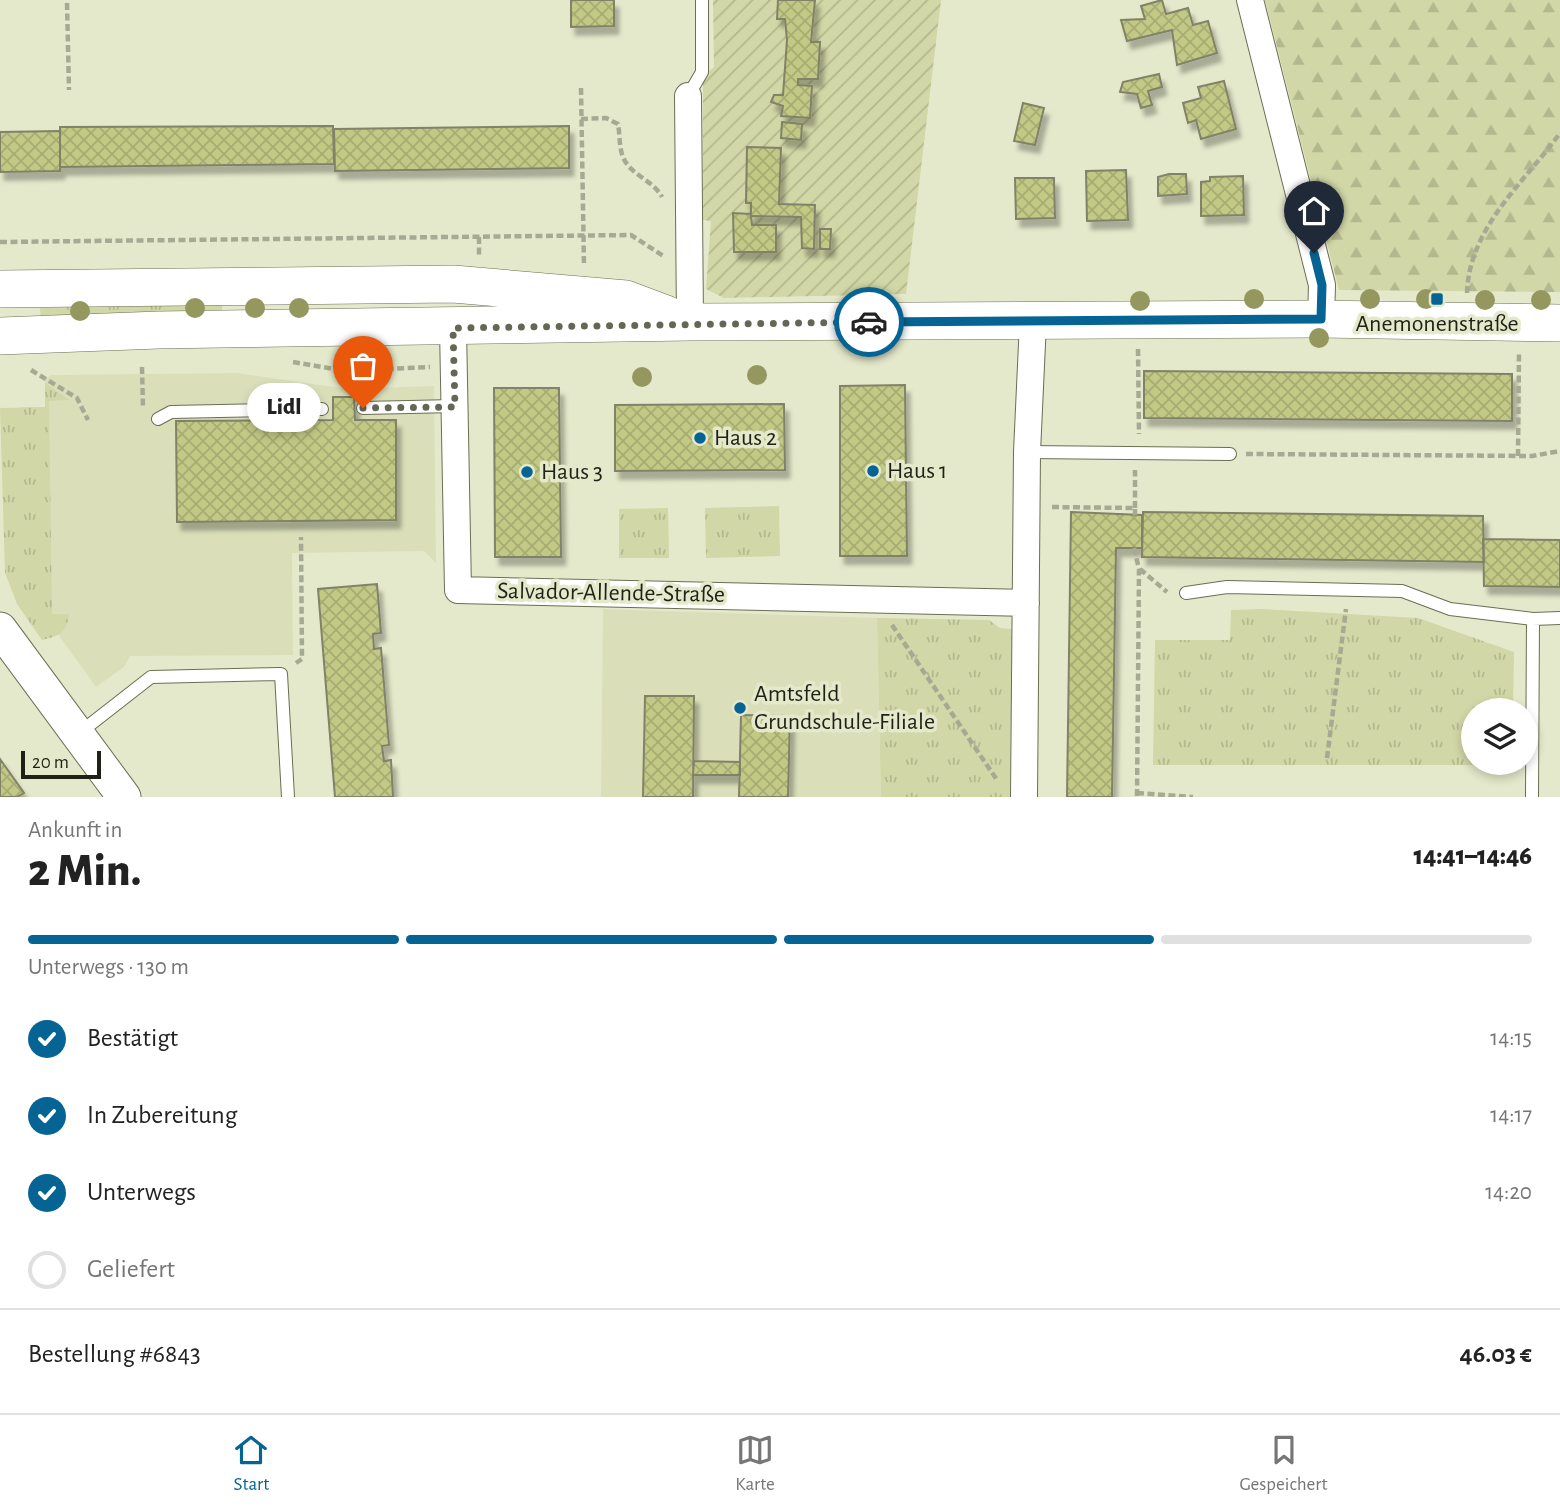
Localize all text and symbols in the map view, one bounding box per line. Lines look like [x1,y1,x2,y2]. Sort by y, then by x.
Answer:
pin [1284,181,1344,253]
icon: home [1295,192,1333,230]
courier [834,287,904,357]
marker: Anemonenstraße [1429,291,1445,307]
icon: car [850,303,888,341]
place label: Anemonenstraße [1355,312,1519,336]
pin [333,336,393,408]
icon: bag [344,347,382,385]
callout: Lidl [247,384,321,432]
text: Lidl [267,396,301,419]
place label: Haus 2 [714,426,777,450]
marker: Haus 2 [692,430,708,446]
place label: Haus 1 [887,459,947,483]
place label: Haus 3 [541,460,603,484]
marker: Haus 1 [865,463,881,479]
marker: Haus 3 [519,464,535,480]
street label: Salvador-Allende-Straße [497,579,725,607]
place label: Amtsfeld Grundschule-Filiale [754,682,935,734]
map controls [1461,698,1538,775]
button: layers [1461,698,1538,775]
marker: Amtsfeld Grundschule-Filiale [732,700,748,716]
scale bar [21,748,102,780]
text: 20 m [32,753,69,772]
text: Ankunft in [28,819,122,842]
text: 14:41–14:46 [1413,843,1532,869]
text: 2 Min. [28,848,141,894]
text: Unterwegs · 130 m [28,956,189,979]
icon: check [28,1020,66,1058]
text: Bestätigt [87,1025,178,1051]
text: 14:15 [1490,1027,1532,1050]
icon: check [28,1097,66,1135]
text: In Zubereitung [87,1102,237,1128]
text: 14:17 [1490,1104,1532,1127]
icon: check [28,1174,66,1212]
text: Unterwegs [87,1179,196,1205]
text: 14:20 [1485,1181,1532,1204]
text: Geliefert [87,1256,175,1282]
text: Bestellung #6843 [28,1341,201,1367]
text: 46.03 € [1460,1341,1532,1367]
tab: Start [232,1431,270,1496]
tab: Karte [735,1431,775,1496]
tab: Gespeichert [1240,1431,1328,1496]

